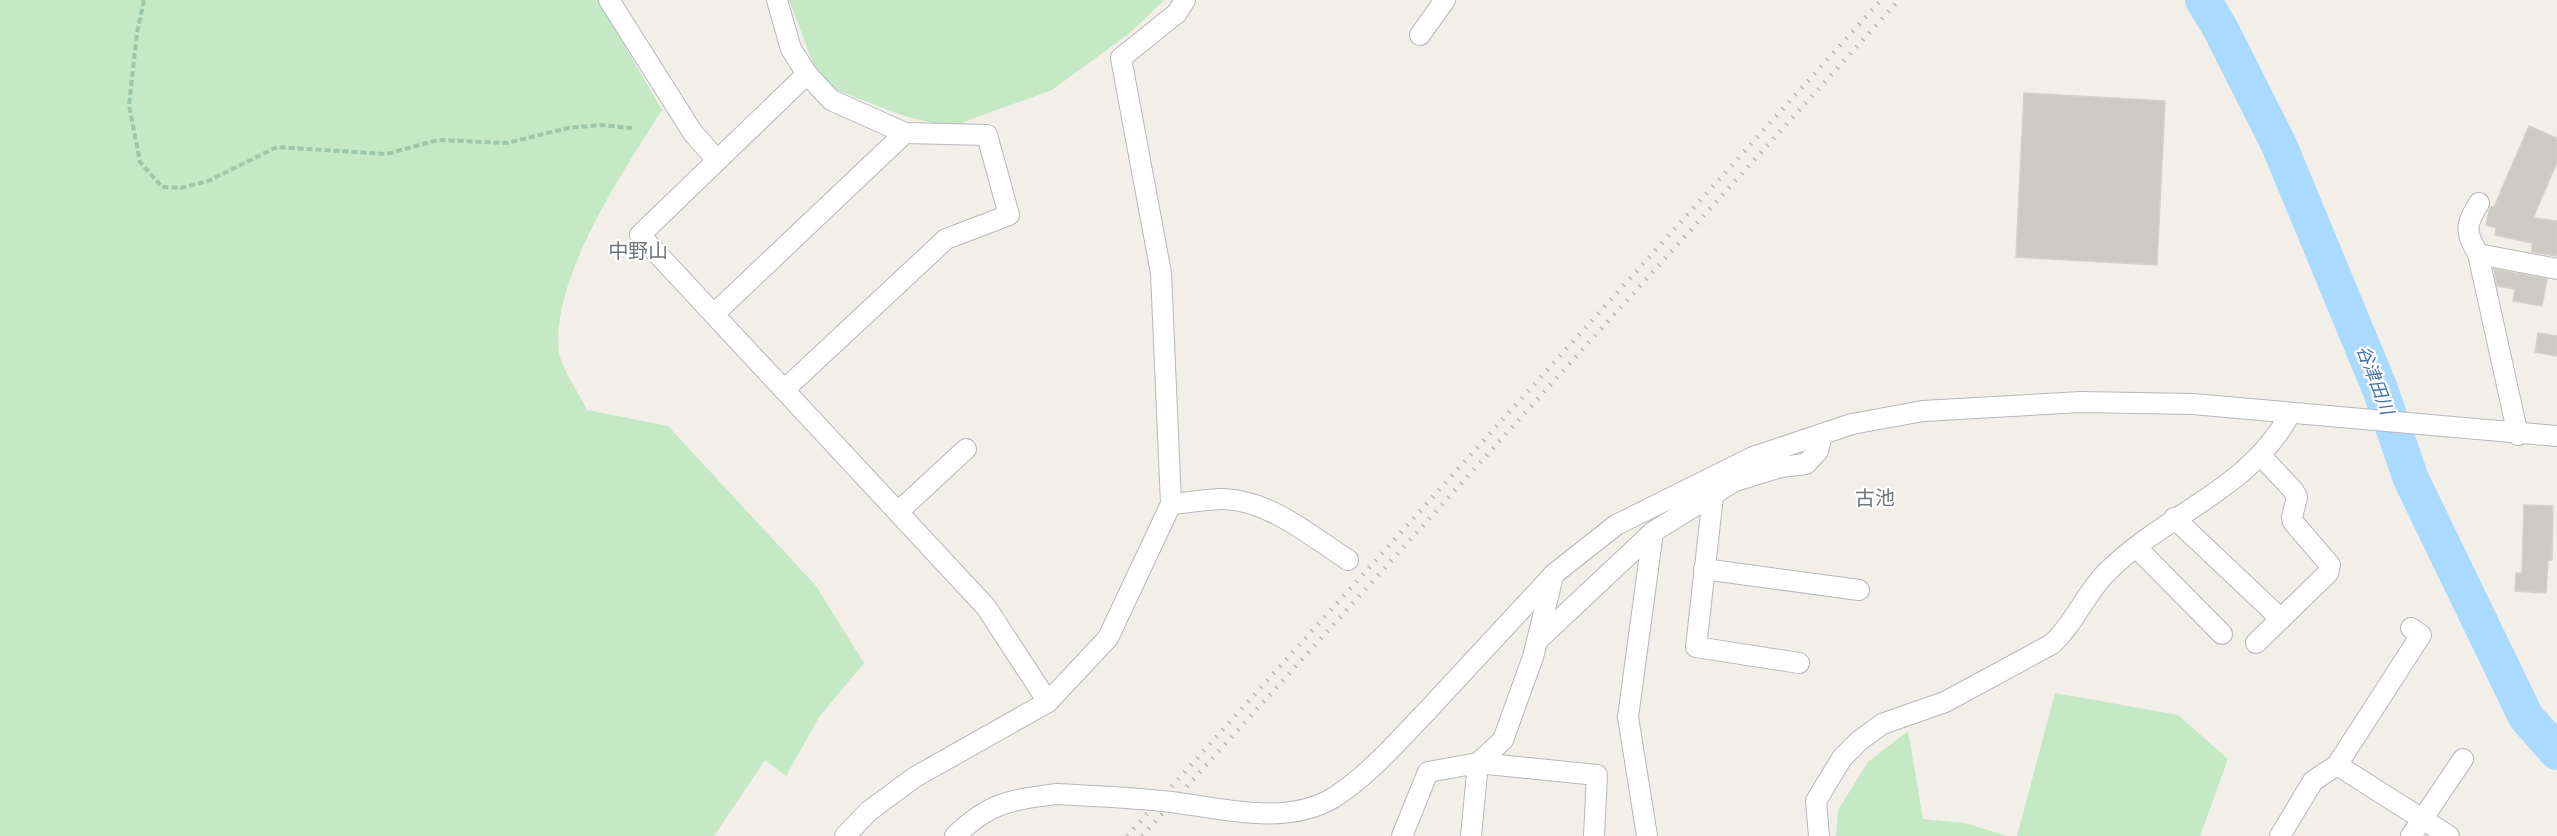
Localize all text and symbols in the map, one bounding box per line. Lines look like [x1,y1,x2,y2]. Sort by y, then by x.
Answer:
district label: 中野山 [608,237,668,264]
water label: 谷津田川 [2352,342,2401,419]
district label: 古池 [1855,484,1895,511]

